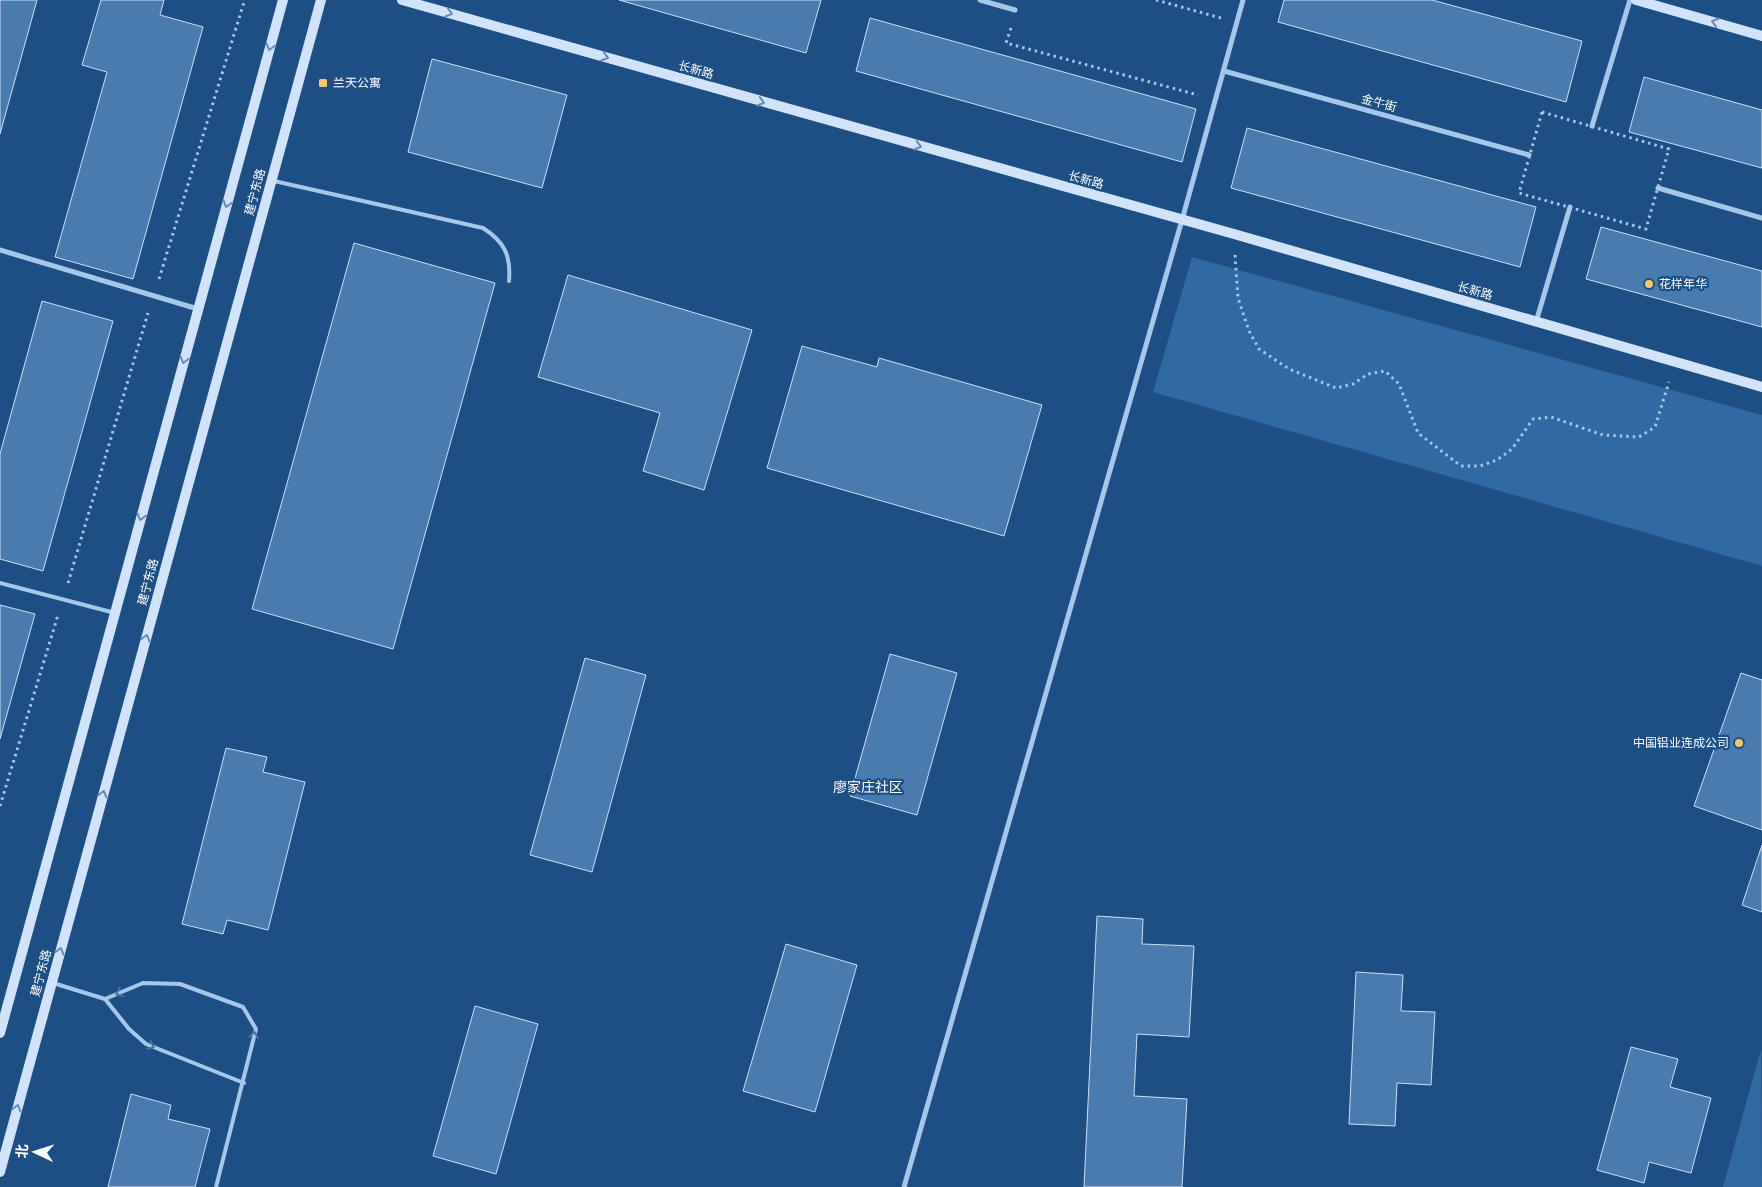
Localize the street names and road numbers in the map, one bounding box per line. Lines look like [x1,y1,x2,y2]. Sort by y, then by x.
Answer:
street label: 长新路 [677,58,715,82]
street label: 金牛街 [1360,92,1398,114]
street label: 建宁东路 [242,167,268,217]
street label: 长新路 [1067,168,1105,192]
street label: 长新路 [1456,279,1494,303]
street label: 建宁东路 [135,557,161,607]
street label: 建宁东路 [28,948,54,998]

